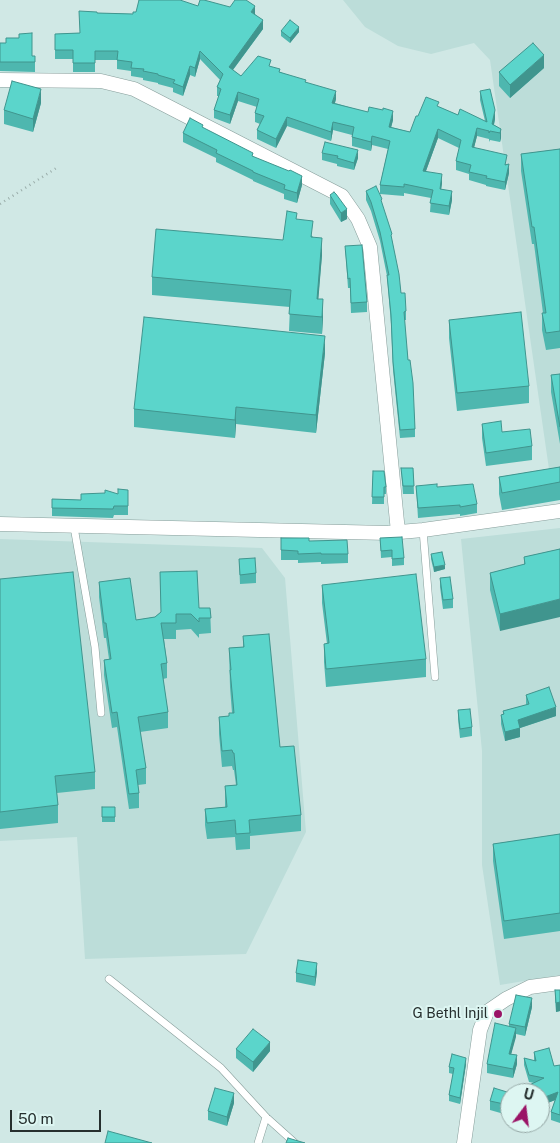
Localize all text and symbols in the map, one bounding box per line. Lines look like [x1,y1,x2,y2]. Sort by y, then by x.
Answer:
place label: G Bethl Injil [413,1006,488,1022]
marker: G Bethl Injil [492,1008,504,1020]
north arrow [500,1083,550,1133]
text: U [522,1085,536,1104]
scale bar [12,1100,104,1132]
text: 50 m [18,1110,53,1127]

